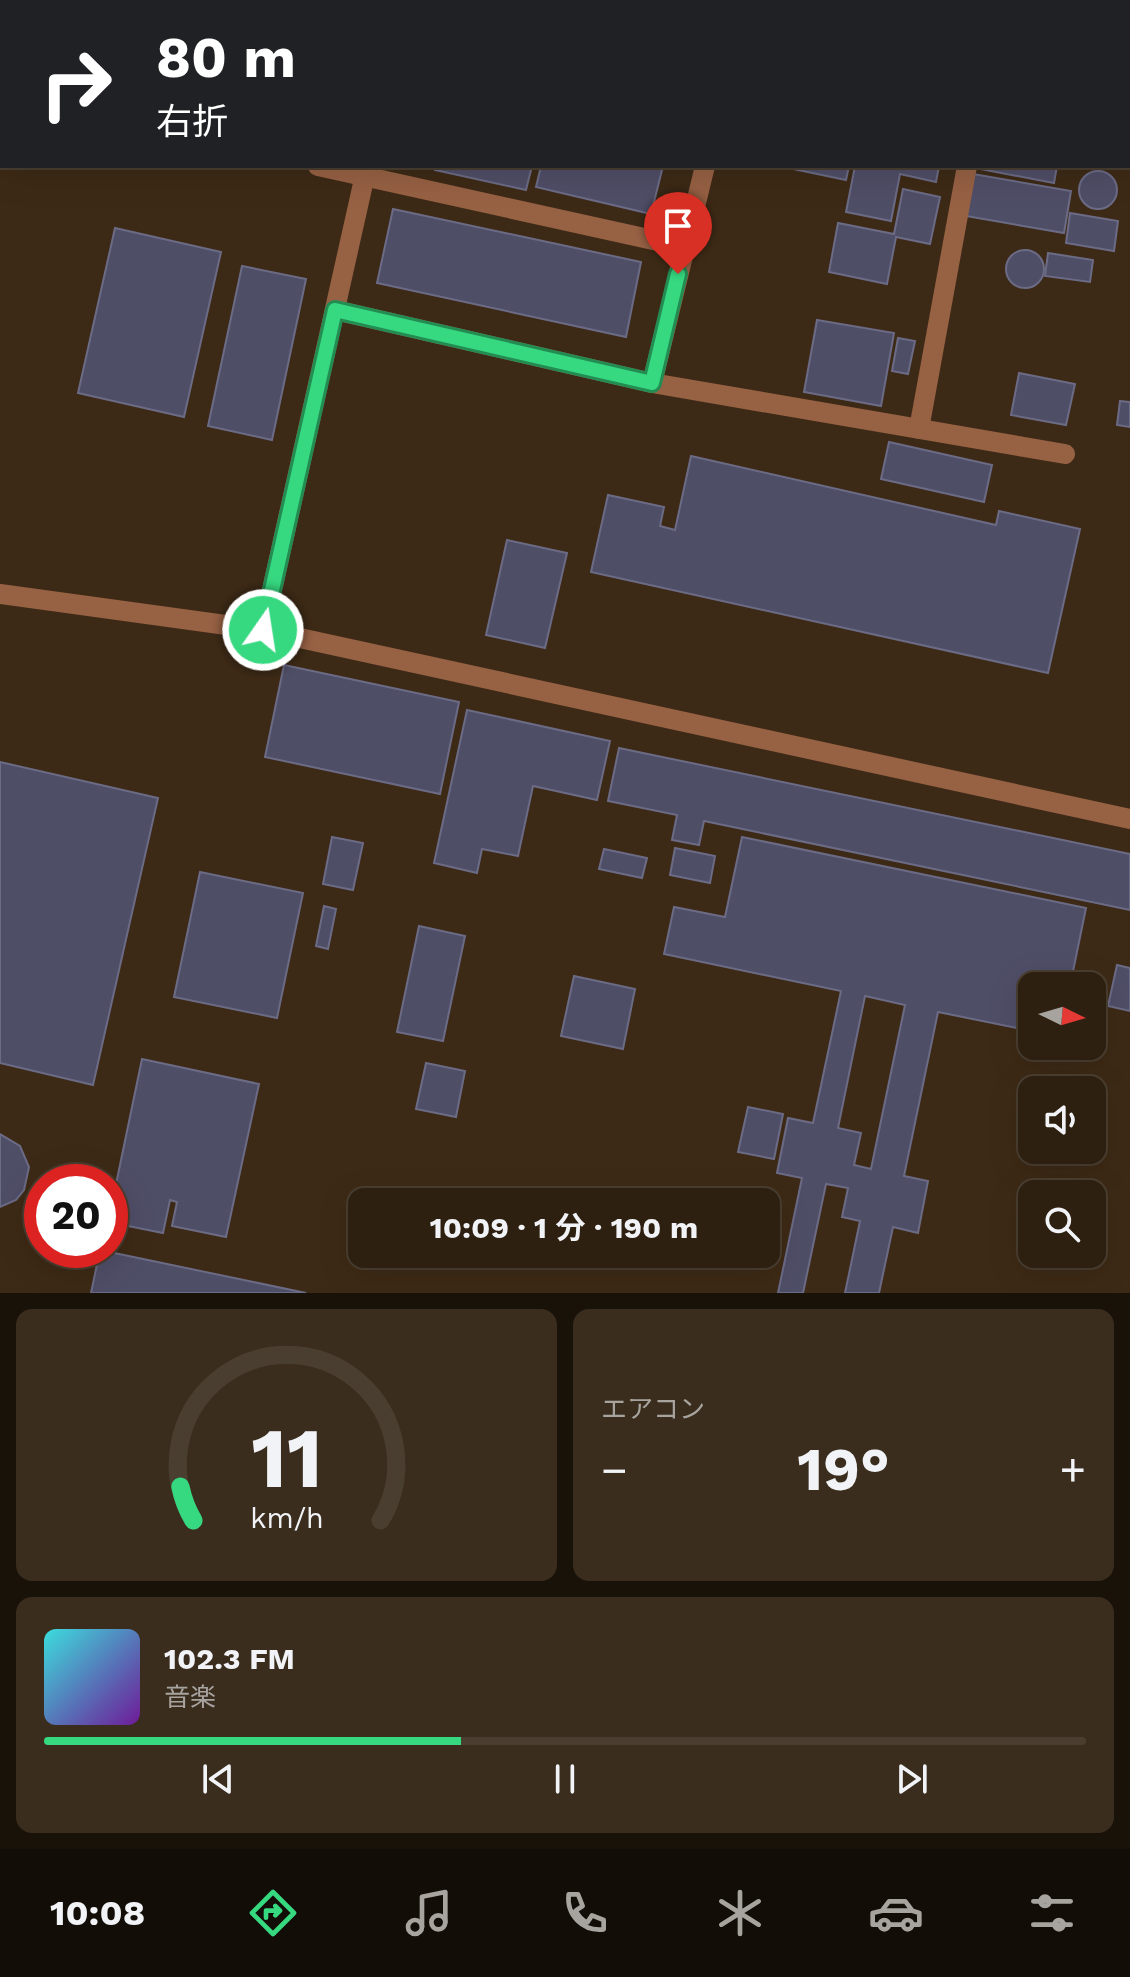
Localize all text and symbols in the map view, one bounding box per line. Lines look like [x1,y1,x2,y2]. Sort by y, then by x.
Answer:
text: 80 m [156,25,296,91]
icon: right [24,32,128,136]
text: 右折 [156,101,228,143]
pin [644,192,712,274]
icon: arrive [656,204,700,248]
position arrow [221,588,305,672]
north arrow [1018,972,1106,1060]
map controls [1018,972,1106,1268]
button: sound [1018,1076,1106,1164]
speed limit sign: 20 [24,1164,128,1268]
button: search [1018,1180,1106,1268]
text: 10:09 · 1 分 · 190 m [430,1210,698,1245]
text: エアコン [601,1394,705,1424]
text: 11 [251,1410,322,1507]
text: 19° [797,1434,890,1505]
text: − [601,1444,628,1496]
text: + [1059,1444,1086,1496]
text: km/h [250,1501,323,1535]
text: 102.3 FM [164,1641,295,1676]
text: 音楽 [164,1682,216,1712]
icon: previous [196,1757,240,1801]
icon: pause [543,1757,587,1801]
icon: next [890,1757,934,1801]
icon: directions [245,1885,301,1941]
icon: music [401,1885,457,1941]
icon: phone [557,1885,613,1941]
icon: climate [712,1885,768,1941]
icon: car [868,1885,924,1941]
icon: filters [1024,1885,1080,1941]
text: 10:08 [50,1892,145,1934]

